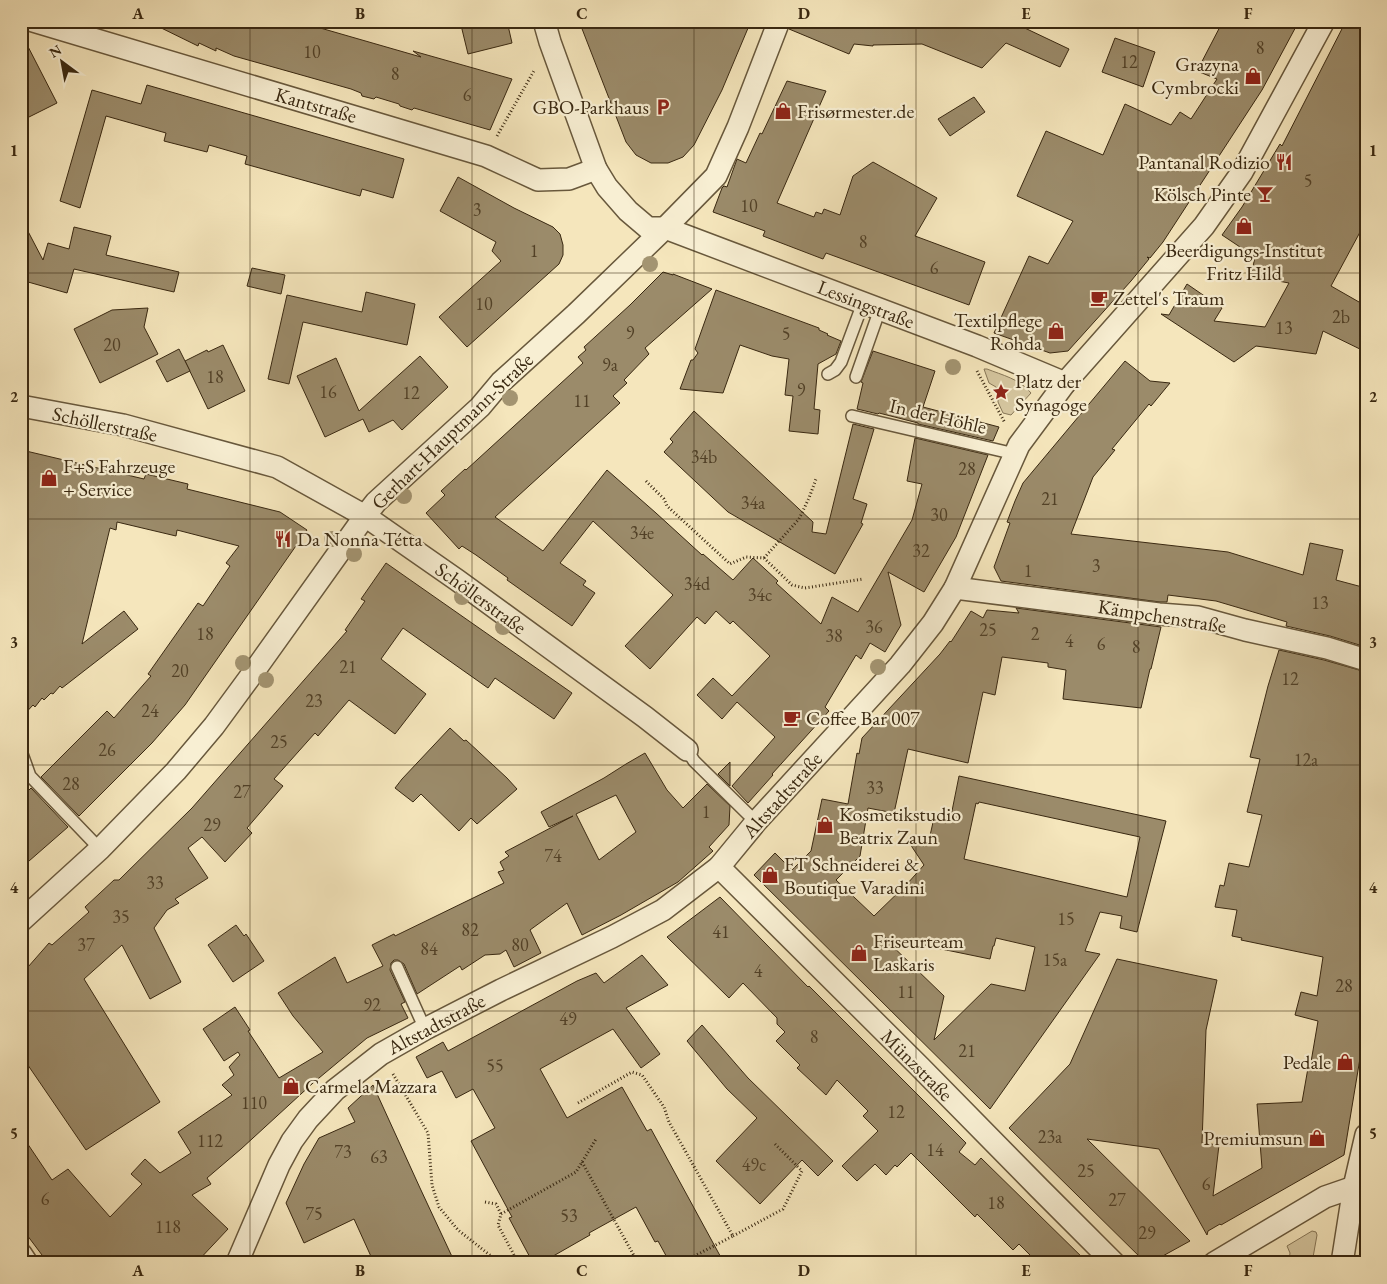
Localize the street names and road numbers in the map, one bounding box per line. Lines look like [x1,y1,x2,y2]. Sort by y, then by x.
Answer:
street label: Kantstraße [272,81,360,129]
street label: Lessingstraße [814,274,918,334]
street label: Gerhart-Hauptmann-Straße [365,347,539,515]
street label: In der Höhle [887,392,989,440]
street label: Schöllerstraße [50,400,160,448]
street label: Schöllerstraße [430,556,532,640]
street label: Kämpchenstraße [1096,593,1228,639]
street label: Altstadtstraße [736,746,828,844]
street label: Altstadtstraße [382,987,490,1061]
street label: Münzstraße [875,1023,959,1107]

